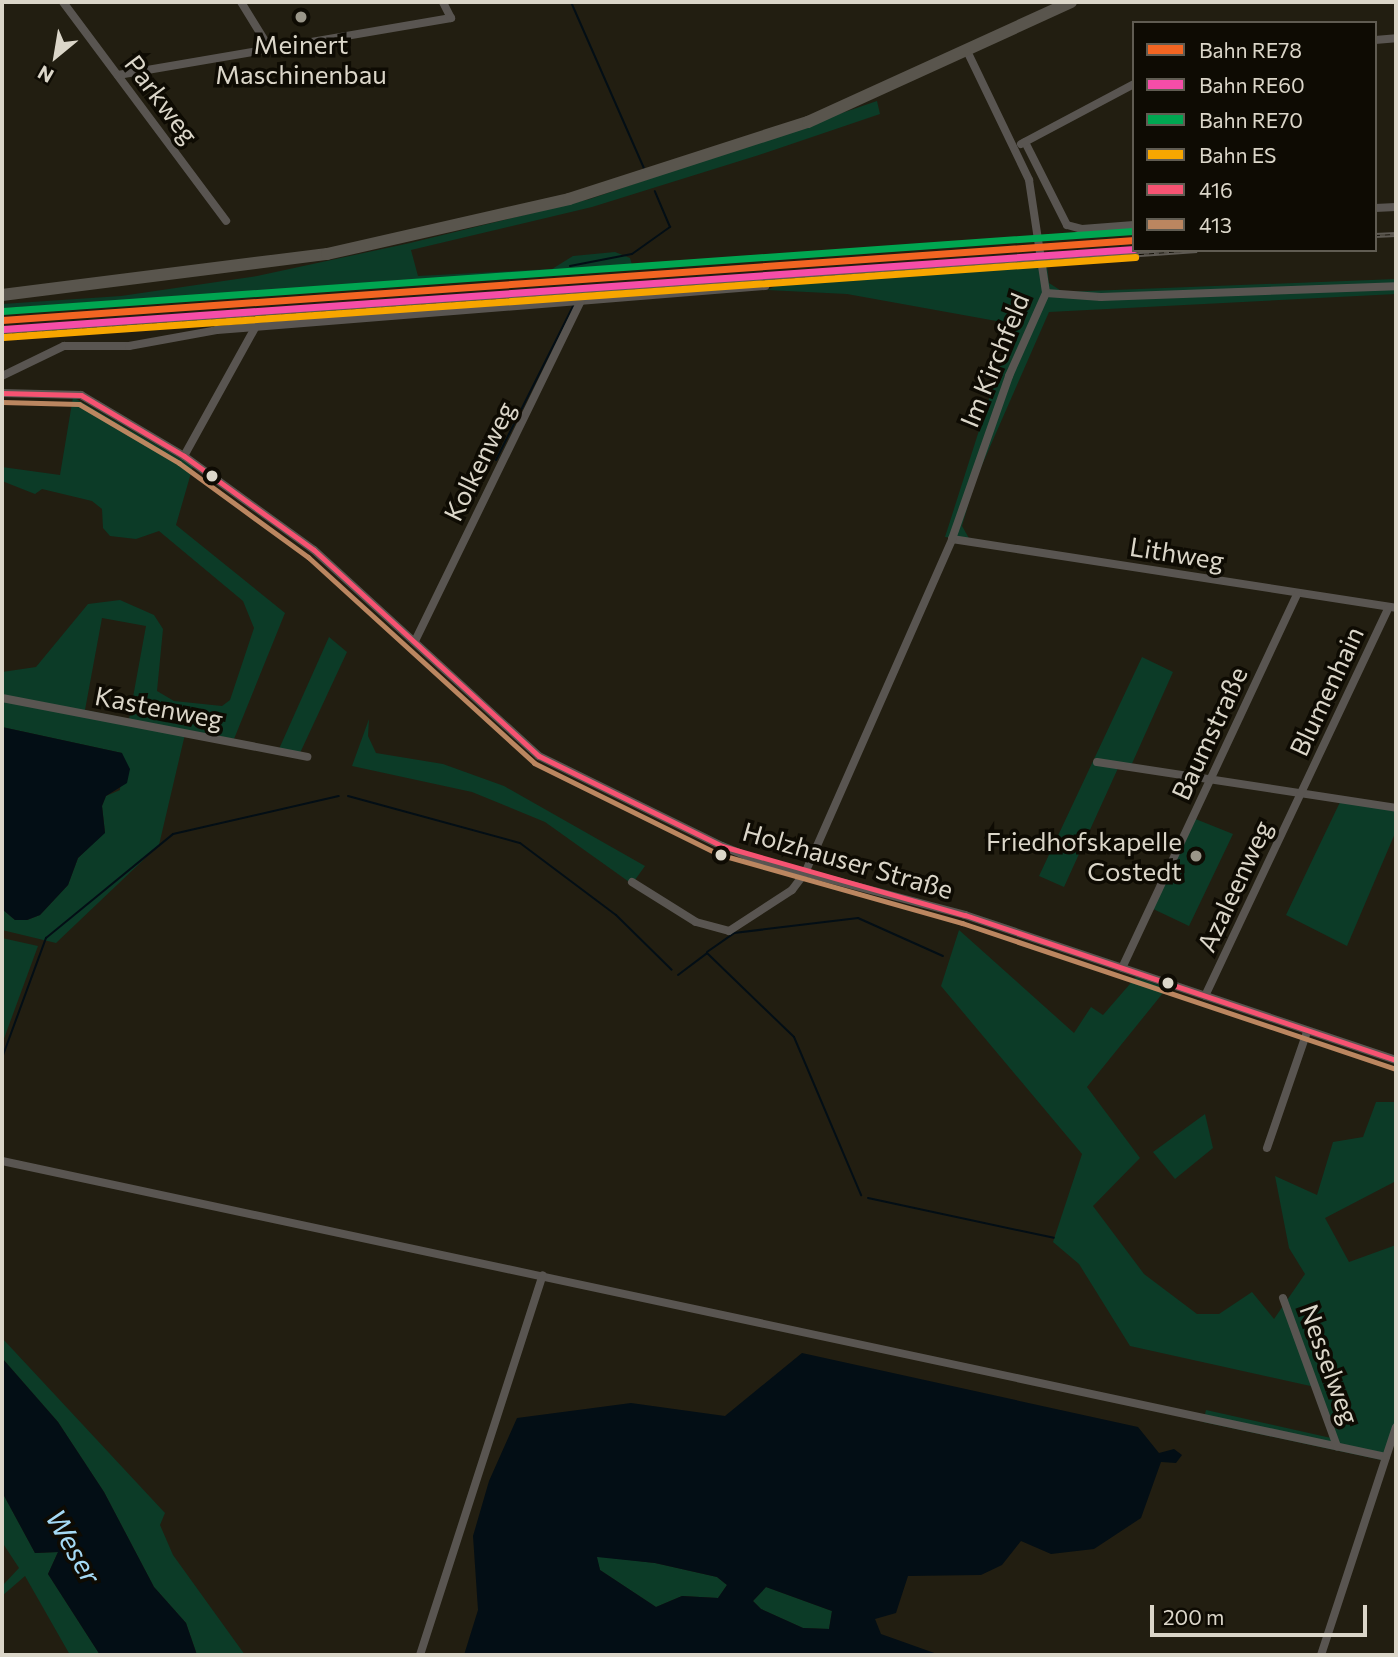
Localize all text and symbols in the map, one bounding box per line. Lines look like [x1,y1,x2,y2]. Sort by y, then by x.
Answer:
marker: Meinert Maschinenbau [293,9,309,25]
north arrow [21,21,91,91]
legend [1132,21,1377,252]
place label: Meinert Maschinenbau [215,28,387,90]
text: Bahn RE78 [1199,37,1302,62]
street label: Parkweg [119,49,205,149]
text: N [33,61,57,88]
text: Bahn RE60 [1199,72,1305,97]
text: Bahn RE70 [1199,107,1303,132]
text: Bahn ES [1199,142,1276,167]
text: 416 [1199,177,1233,202]
text: 413 [1199,212,1232,237]
street label: Im Kirchfeld [953,288,1035,432]
street label: Kolkenweg [437,396,521,526]
unlabelled marker [205,469,219,483]
street label: Lithweg [1128,530,1226,576]
street label: Blumenhain [1282,621,1370,761]
street label: Baumstraße [1165,662,1253,804]
street label: Kastenweg [92,679,226,735]
street label: Holzhauser Straße [739,815,957,905]
street label: Azaleenweg [1190,815,1278,957]
place label: Friedhofskapelle Costedt [986,825,1182,886]
unlabelled marker [714,848,728,862]
marker: Friedhofskapelle Costedt [1188,848,1204,864]
unlabelled marker [1161,976,1175,990]
street label: Nesselweg [1294,1300,1366,1428]
water label: Weser [39,1503,109,1589]
scale bar [1153,1590,1370,1634]
text: 200 m [1163,1604,1224,1629]

